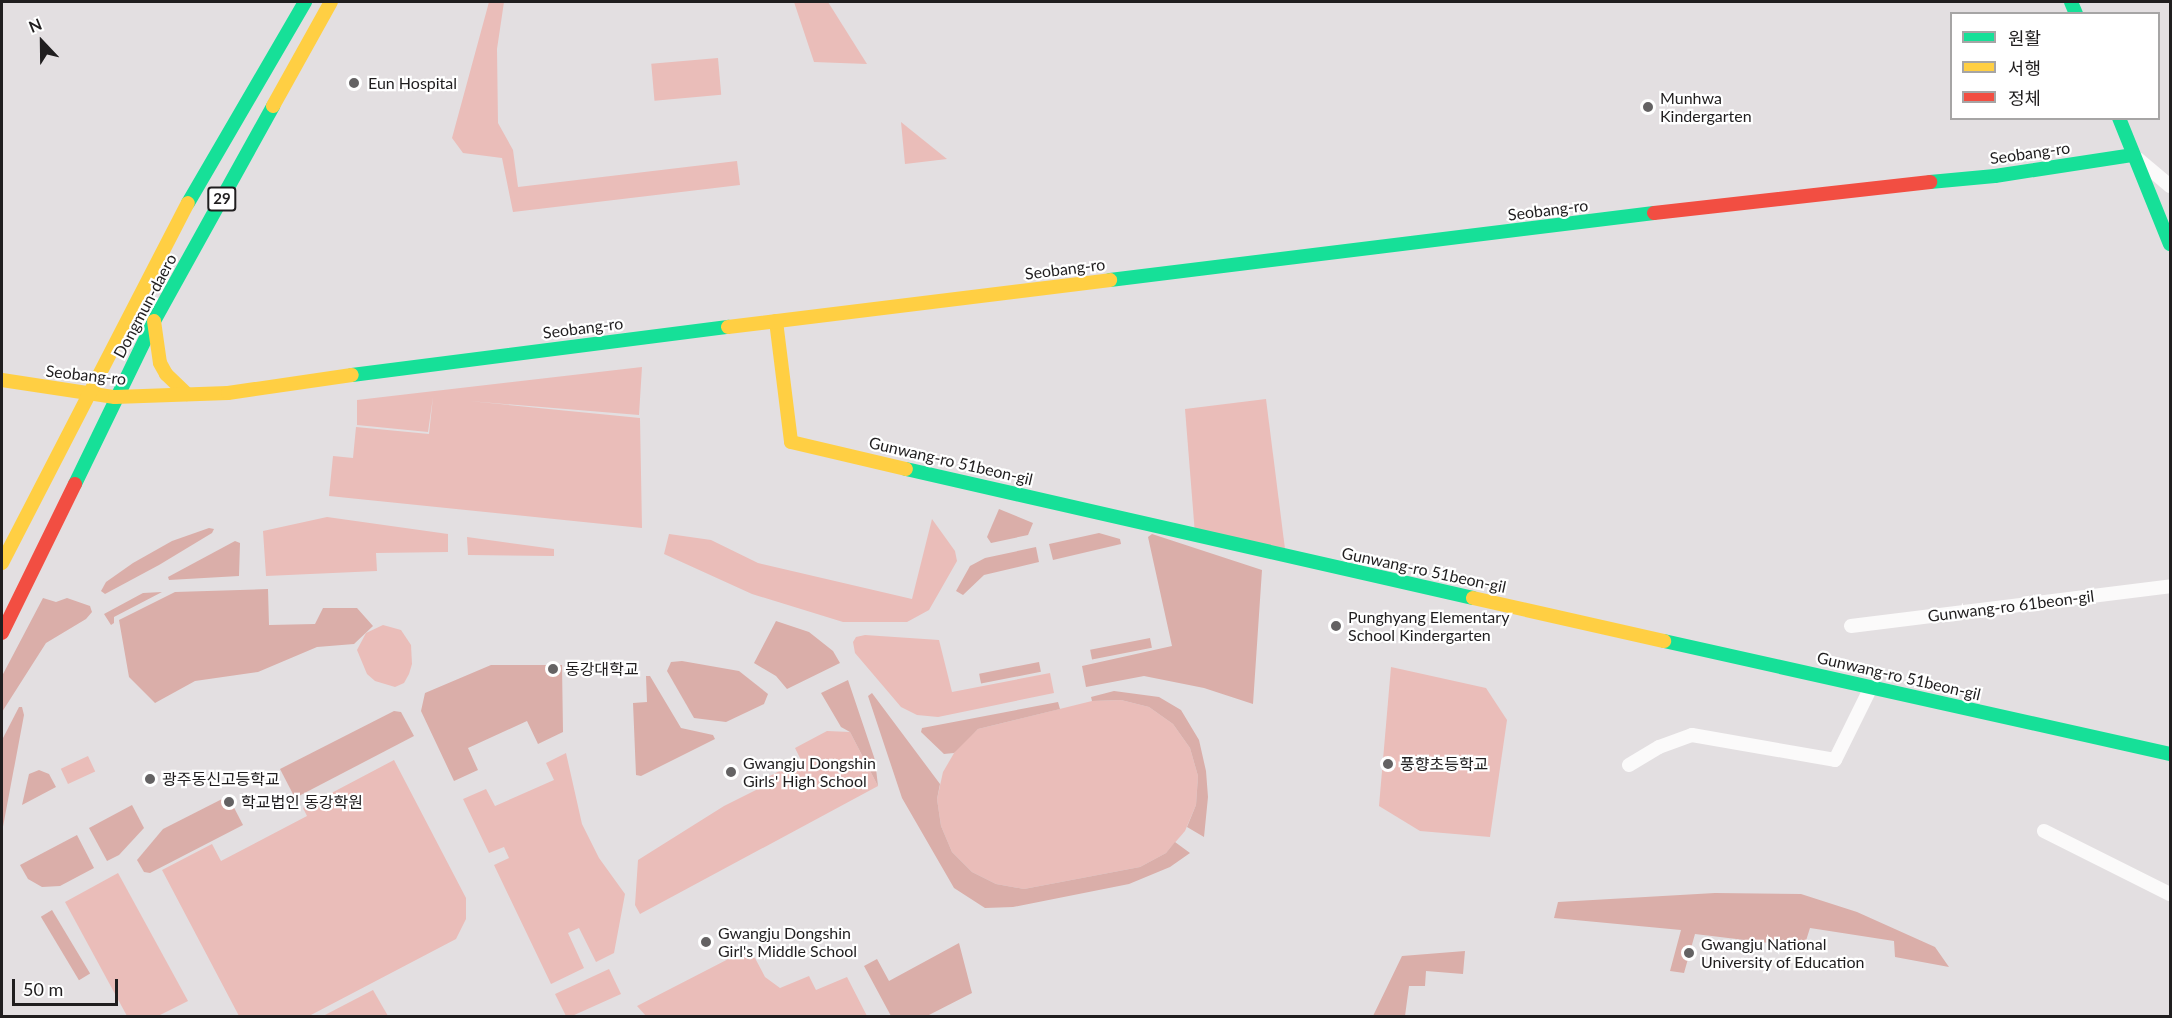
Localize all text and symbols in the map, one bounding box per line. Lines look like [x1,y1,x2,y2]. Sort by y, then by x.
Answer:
north arrow [12,12,72,72]
legend [1950,12,2160,120]
text: N [26,14,44,36]
text: 원활 [2008,27,2041,49]
text: 서행 [2008,57,2041,79]
place label: Eun Hospital [368,73,457,93]
marker: Eun Hospital [345,74,363,92]
text: 정체 [2008,87,2041,109]
place label: Munhwa Kindergarten [1660,88,1752,126]
marker: Munhwa Kindergarten [1641,100,1655,114]
street label: Seobang-ro [1989,138,2071,168]
road number: 29 [207,187,237,211]
street label: Seobang-ro [1507,196,1589,224]
street label: Dongmun-daero [109,251,181,361]
street label: Seobang-ro [1024,255,1106,283]
street label: Seobang-ro [542,314,624,342]
street label: Seobang-ro [45,361,127,389]
street label: Gunwang-ro 51beon-gil [867,433,1035,489]
street label: Gunwang-ro 51beon-gil [1340,543,1508,597]
street label: Gunwang-ro 61beon-gil [1927,586,2095,626]
place label: Punghyang Elementary School Kindergarten [1348,607,1509,645]
marker: Punghyang Elementary School Kindergarten [1329,619,1343,633]
street label: Gunwang-ro 51beon-gil [1815,648,1983,704]
place label: 동강대학교 [565,659,639,679]
marker: 동강대학교 [546,662,560,676]
place label: Gwangju Dongshin Girls' High School [743,753,876,791]
place label: 풍향초등학교 [1400,754,1488,774]
marker: 풍향초등학교 [1381,757,1395,771]
marker: Gwangju Dongshin Girls' High School [724,765,738,779]
place label: 광주동신고등학교 [162,769,280,789]
marker: 광주동신고등학교 [143,772,157,786]
place label: 학교법인 동강학원 [241,792,363,812]
marker: 학교법인 동강학원 [222,795,236,809]
place label: Gwangju Dongshin Girl's Middle School [718,923,857,961]
place label: Gwangju National University of Education [1701,934,1865,972]
marker: Gwangju Dongshin Girl's Middle School [699,935,713,949]
marker: Gwangju National University of Education [1682,946,1696,960]
scale bar [15,967,122,1005]
text: 50 m [23,978,63,1000]

